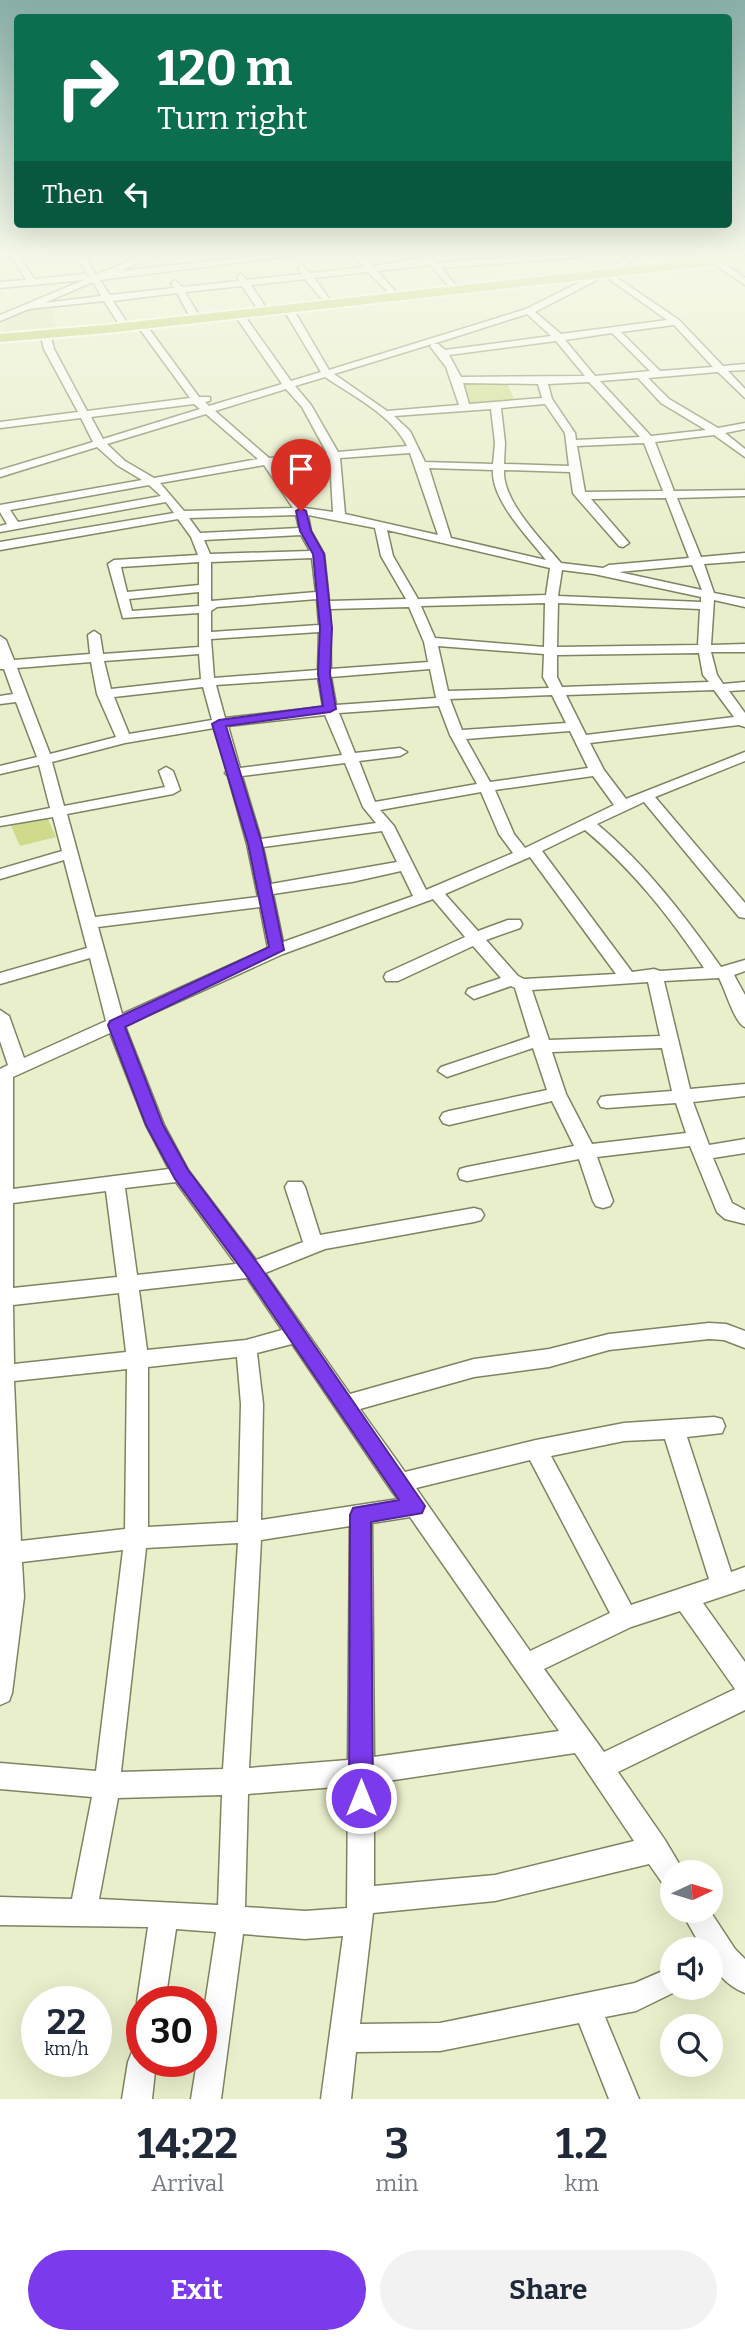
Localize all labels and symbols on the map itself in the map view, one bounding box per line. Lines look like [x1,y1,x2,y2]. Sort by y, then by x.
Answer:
pin [271,439,331,511]
position arrow [324,1761,398,1835]
north arrow [660,1860,723,1923]
speed limit sign: 30 [126,1986,217,2077]

